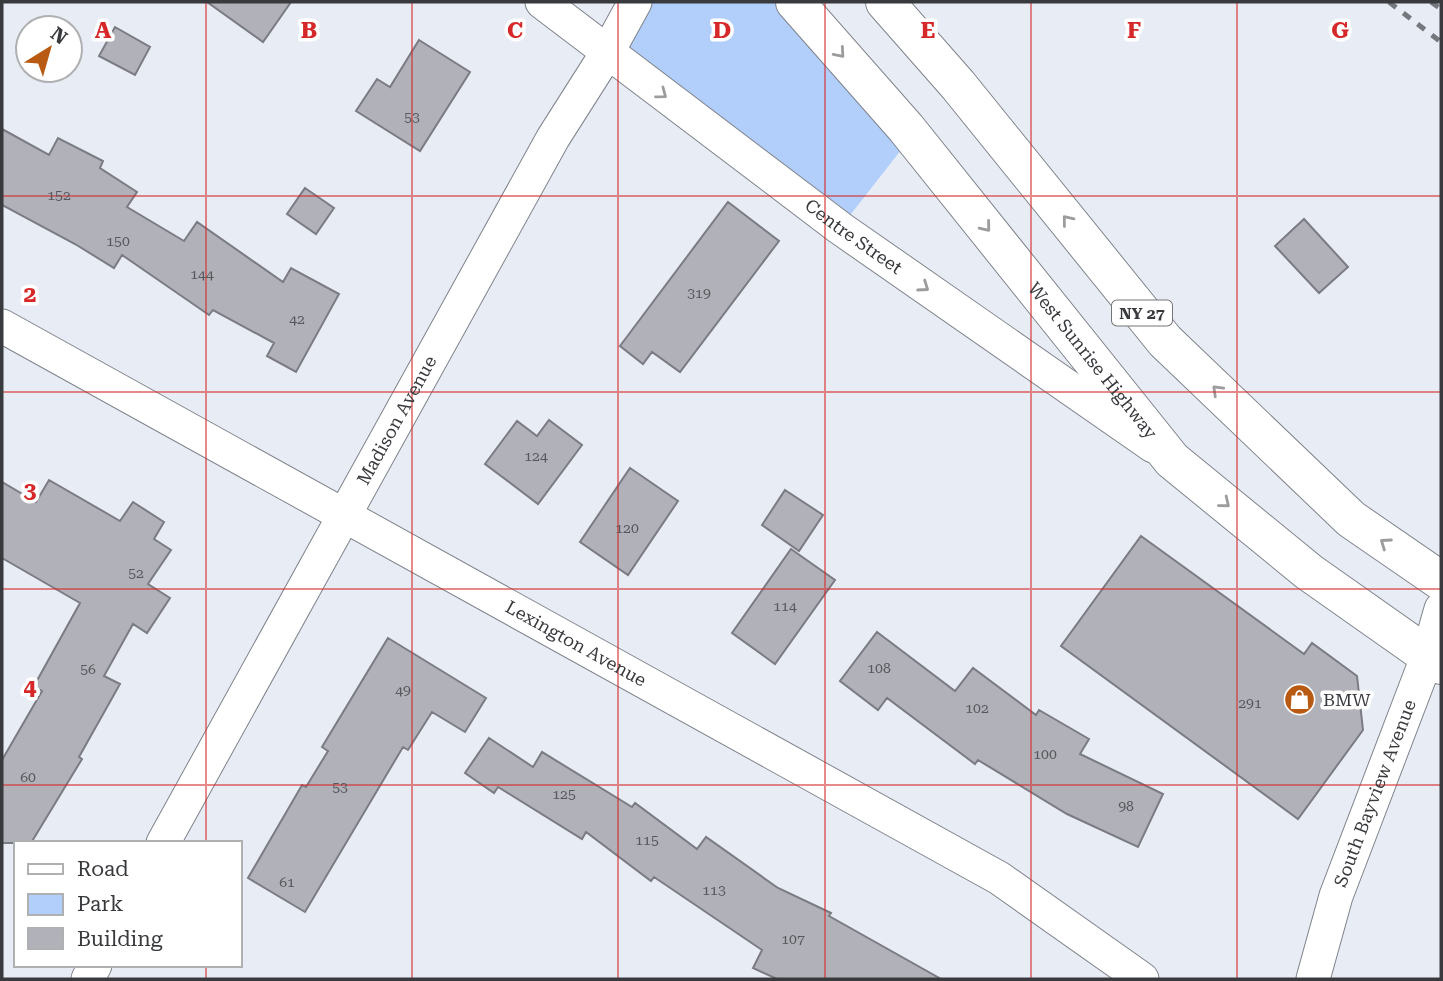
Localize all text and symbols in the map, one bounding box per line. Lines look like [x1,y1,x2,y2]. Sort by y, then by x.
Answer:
north arrow [14,14,84,84]
text: A [95,17,112,44]
text: B [301,17,317,44]
text: C [507,17,523,44]
text: D [713,17,731,44]
text: E [921,17,935,44]
text: F [1127,17,1141,44]
text: G [1331,17,1349,44]
text: N [46,22,72,50]
one-way arrow [832,45,844,58]
one-way arrow [654,86,667,98]
house number: 53 [404,109,420,125]
house number: 152 [47,187,71,203]
street label: Centre Street [801,194,907,278]
one-way arrow [1063,215,1075,228]
one-way arrow [978,219,990,232]
house number: 150 [106,233,130,249]
house number: 144 [190,266,214,282]
street label: West Sunrise Highway [1024,278,1162,443]
one-way arrow [916,279,929,291]
text: 2 [24,281,36,308]
house number: 319 [687,285,711,301]
road number: NY 27 [1112,300,1172,326]
house number: 42 [289,311,305,327]
street label: Madison Avenue [352,352,441,488]
one-way arrow [1212,386,1225,399]
house number: 124 [524,448,548,464]
text: 3 [24,477,37,504]
one-way arrow [1218,495,1230,508]
house number: 120 [615,520,639,536]
one-way arrow [1380,539,1393,551]
house number: 52 [128,565,144,581]
street label: Lexington Avenue [502,596,650,691]
house number: 114 [773,598,797,614]
house number: 108 [867,660,891,676]
house number: 56 [80,661,96,677]
text: 4 [24,674,37,701]
house number: 49 [395,682,411,698]
shop icon: BMW [1283,683,1317,717]
place label: BMW [1323,689,1371,710]
house number: 291 [1238,695,1262,711]
street label: South Bayview Avenue [1329,696,1420,890]
house number: 102 [965,700,989,716]
house number: 100 [1033,746,1057,762]
house number: 60 [20,769,36,785]
house number: 53 [332,779,348,795]
house number: 125 [552,786,576,802]
house number: 98 [1118,798,1134,814]
house number: 115 [635,832,659,848]
legend [14,841,242,967]
text: Road [77,857,129,881]
house number: 61 [279,874,295,890]
house number: 113 [702,882,726,898]
text: Park [77,892,123,916]
text: Building [77,927,163,951]
house number: 107 [781,931,805,947]

